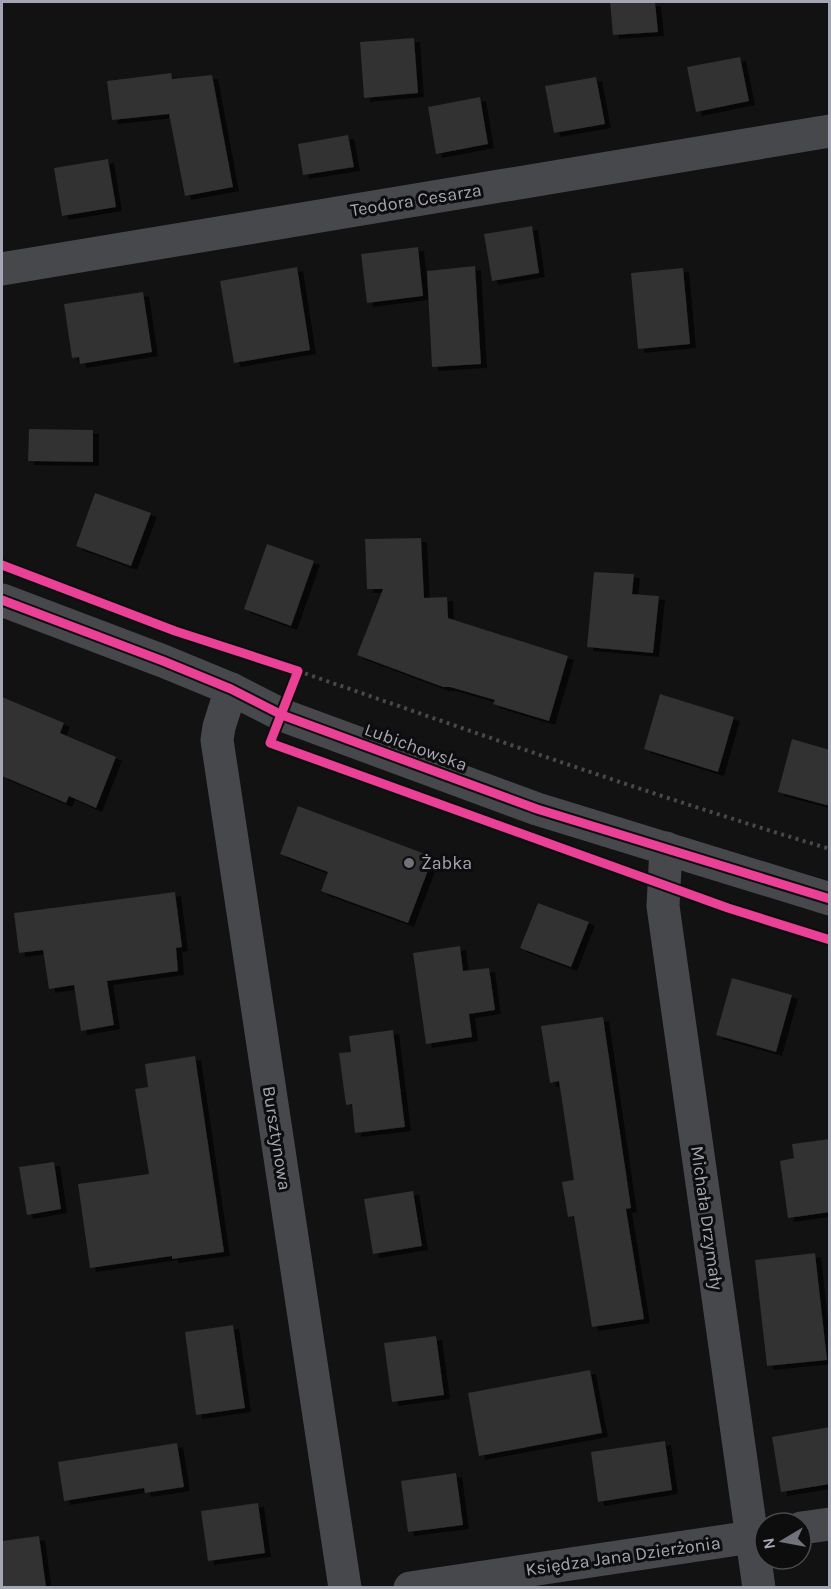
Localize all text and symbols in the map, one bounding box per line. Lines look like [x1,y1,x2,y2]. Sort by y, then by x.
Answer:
street label: Teodora Cesarza [349,179,483,221]
street label: Lubichowska [362,718,470,776]
place label: Żabka [421,852,472,874]
marker: Żabka [402,856,416,870]
street label: Bursztynowa [258,1084,296,1192]
street label: Michała Drzymały [686,1144,728,1292]
north arrow [753,1511,813,1571]
street label: Księdza Jana Dzierżonia [524,1531,722,1581]
text: N [758,1536,779,1551]

